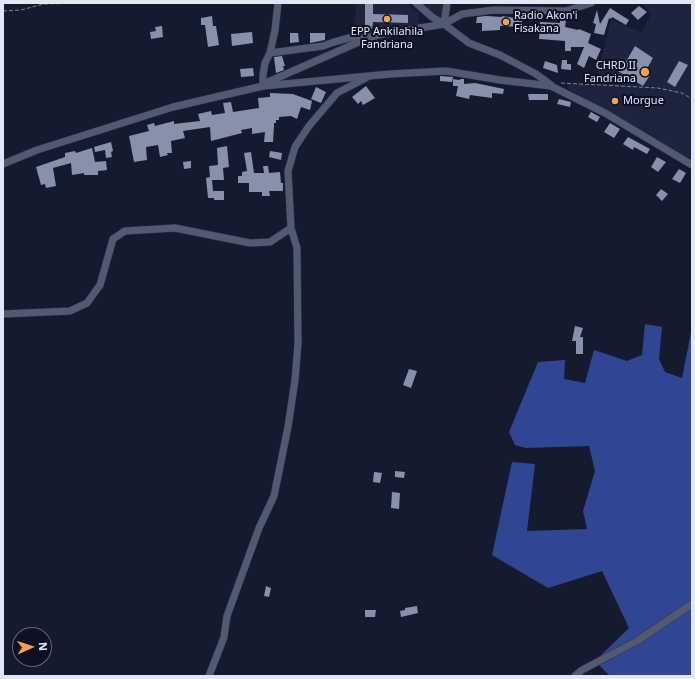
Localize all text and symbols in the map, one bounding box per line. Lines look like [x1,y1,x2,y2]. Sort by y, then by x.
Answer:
place label: Radio Akon'i Fisakana [514,9,578,35]
marker: EPP Ankilahila Fandriana [382,14,392,24]
marker: Radio Akon'i Fisakana [501,17,511,27]
place label: EPP Ankilahila Fandriana [351,25,423,51]
place label: CHRD II Fandriana [584,59,636,85]
marker: CHRD II Fandriana [639,66,651,78]
place label: Morgue [623,94,664,108]
marker: Morgue [610,96,620,106]
north arrow [12,627,52,667]
text: N [36,642,51,651]

